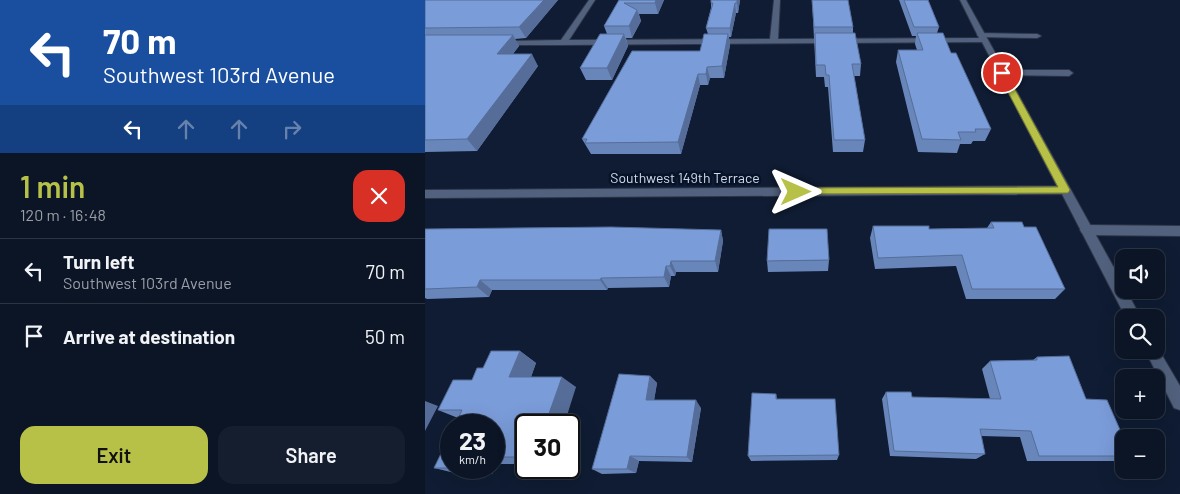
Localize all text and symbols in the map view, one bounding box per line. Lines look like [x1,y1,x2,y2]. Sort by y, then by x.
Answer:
text: 70 m [103,19,177,61]
icon: left [20,20,85,85]
pin [981,52,1023,94]
icon: arrive [988,59,1016,87]
text: Southwest 103rd Avenue [103,61,335,87]
icon: left [119,115,147,143]
icon: ahead [172,115,200,143]
icon: ahead [225,115,253,143]
icon: right [278,115,306,143]
position arrow [769,165,821,217]
text: 1 min [20,168,85,204]
street label: Southwest 149th Terrace [610,169,760,186]
button: close [353,170,405,222]
text: 120 m · 16:48 [20,205,106,224]
map controls [1115,249,1165,479]
button: sound [1115,249,1165,299]
text: Turn left [63,250,134,273]
icon: left [20,257,48,285]
text: 70 m [366,260,405,283]
text: Southwest 103rd Avenue [63,273,232,292]
button: search [1115,309,1165,359]
icon: arrive [20,322,48,350]
text: Arrive at destination [63,325,235,348]
text: 50 m [365,325,405,348]
button: + [1115,369,1165,419]
speed limit sign: 30 [515,414,580,479]
text: 23 [459,425,486,455]
button: Exit [20,426,208,484]
button: Share [218,426,405,484]
button: − [1115,429,1165,479]
text: km/h [459,452,486,466]

